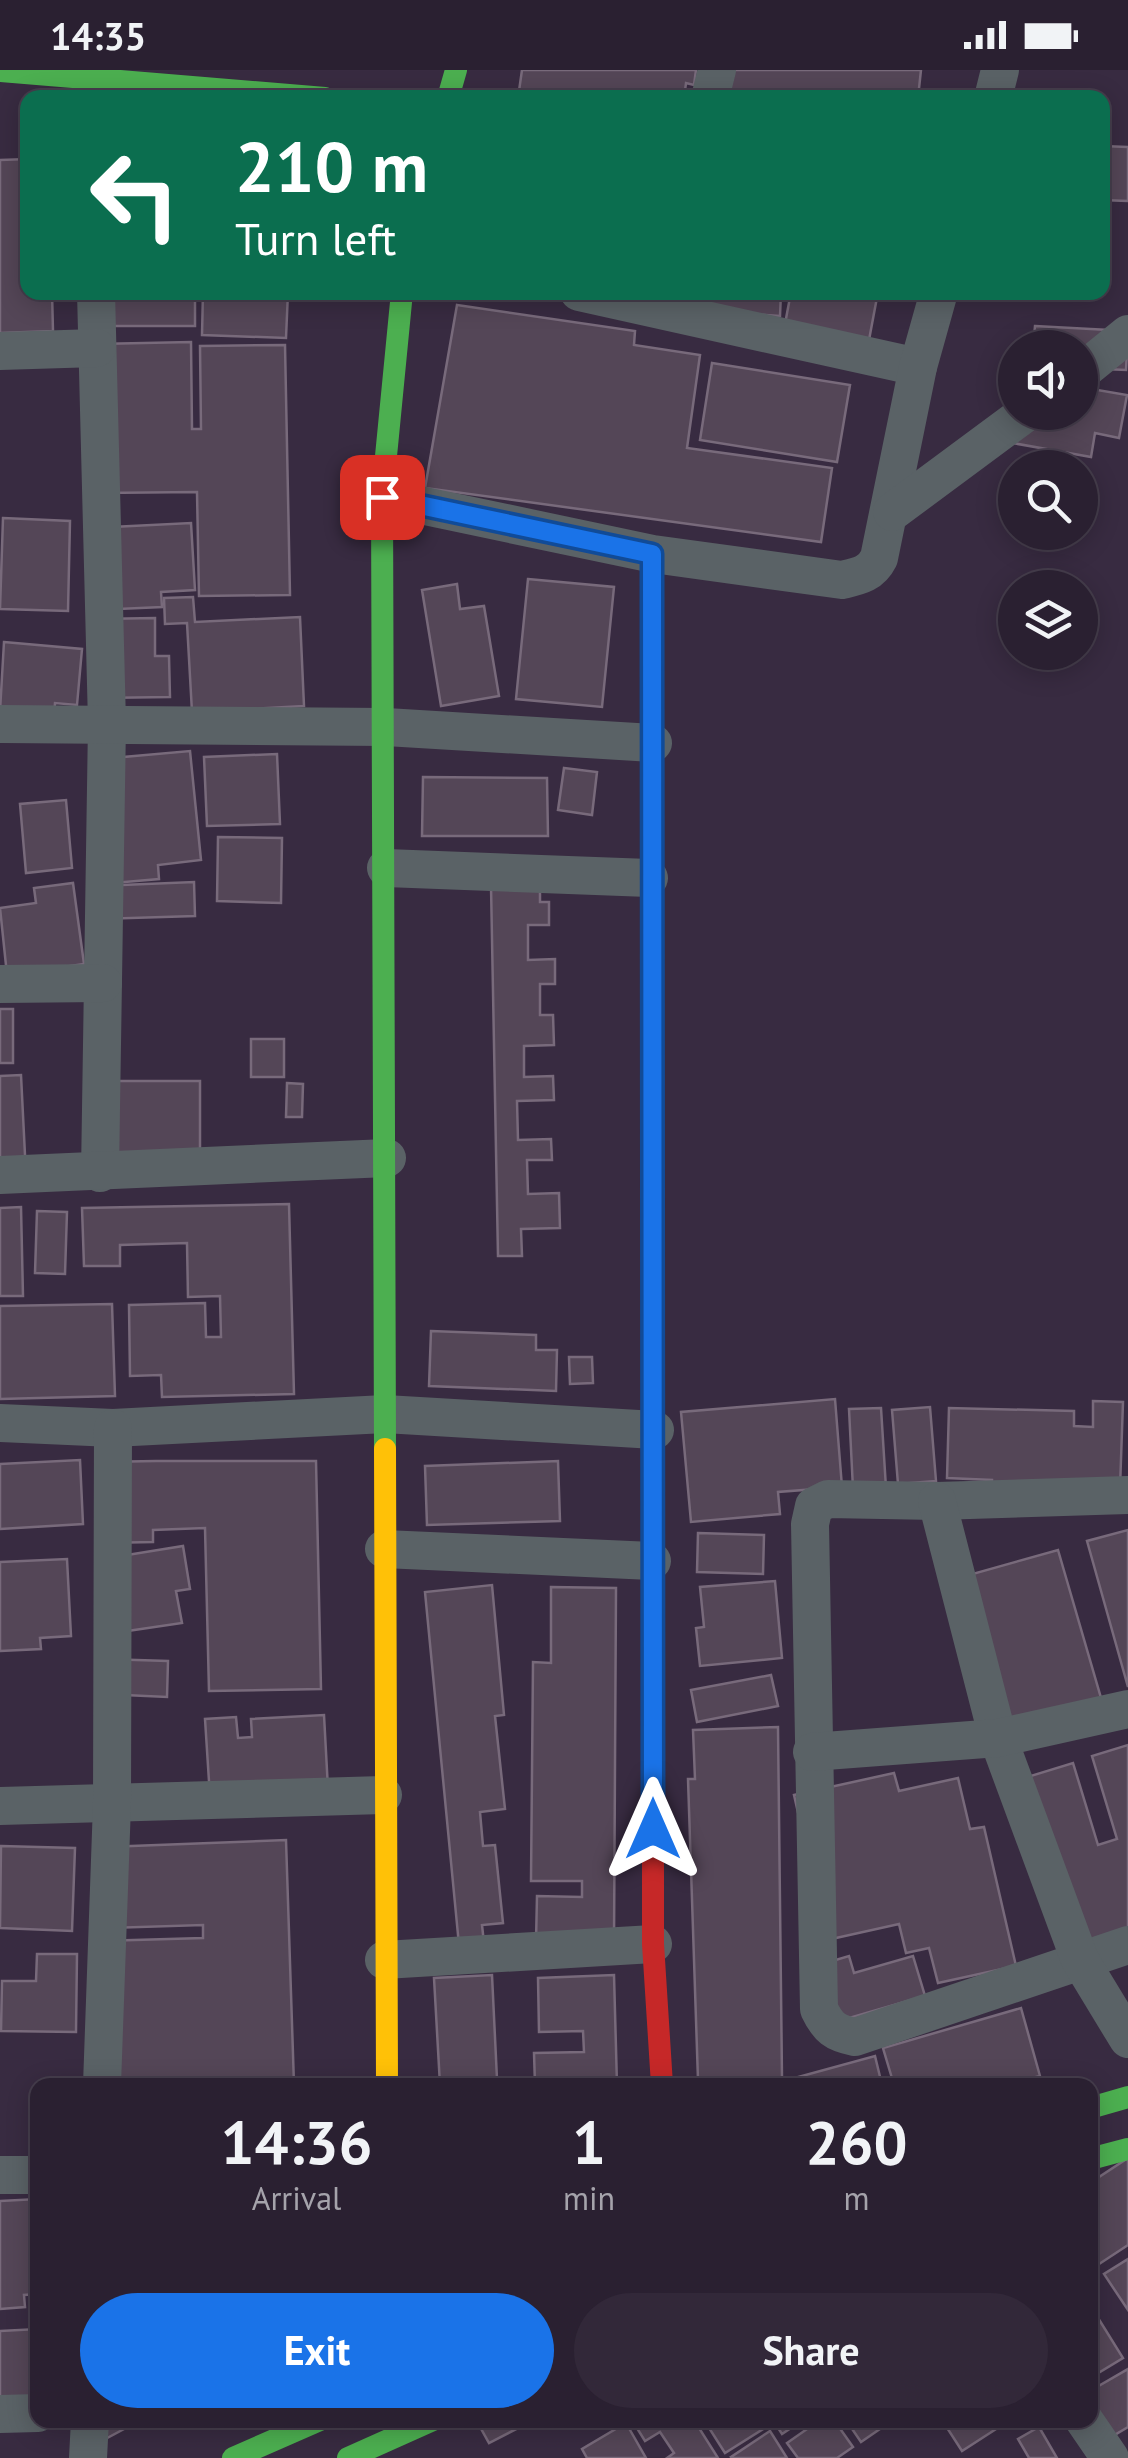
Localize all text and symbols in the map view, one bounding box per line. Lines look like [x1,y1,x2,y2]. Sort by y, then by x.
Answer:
text: 14:35 [50,11,146,60]
text: 210 m [235,121,428,211]
icon: left [70,130,200,260]
text: Turn left [235,209,396,267]
map controls [998,330,1098,670]
button: sound [998,330,1098,430]
button: search [998,450,1098,550]
pin [340,455,425,540]
icon: arrive [355,470,410,525]
button: layers [998,570,1098,670]
position arrow [601,1777,705,1881]
text: 14:36 [220,2103,373,2181]
text: 1 [572,2103,606,2181]
text: 260 [806,2103,908,2181]
text: Arrival [252,2177,341,2219]
text: min [563,2177,615,2219]
text: m [844,2177,870,2219]
button: Exit [80,2293,554,2408]
button: Share [574,2293,1048,2408]

